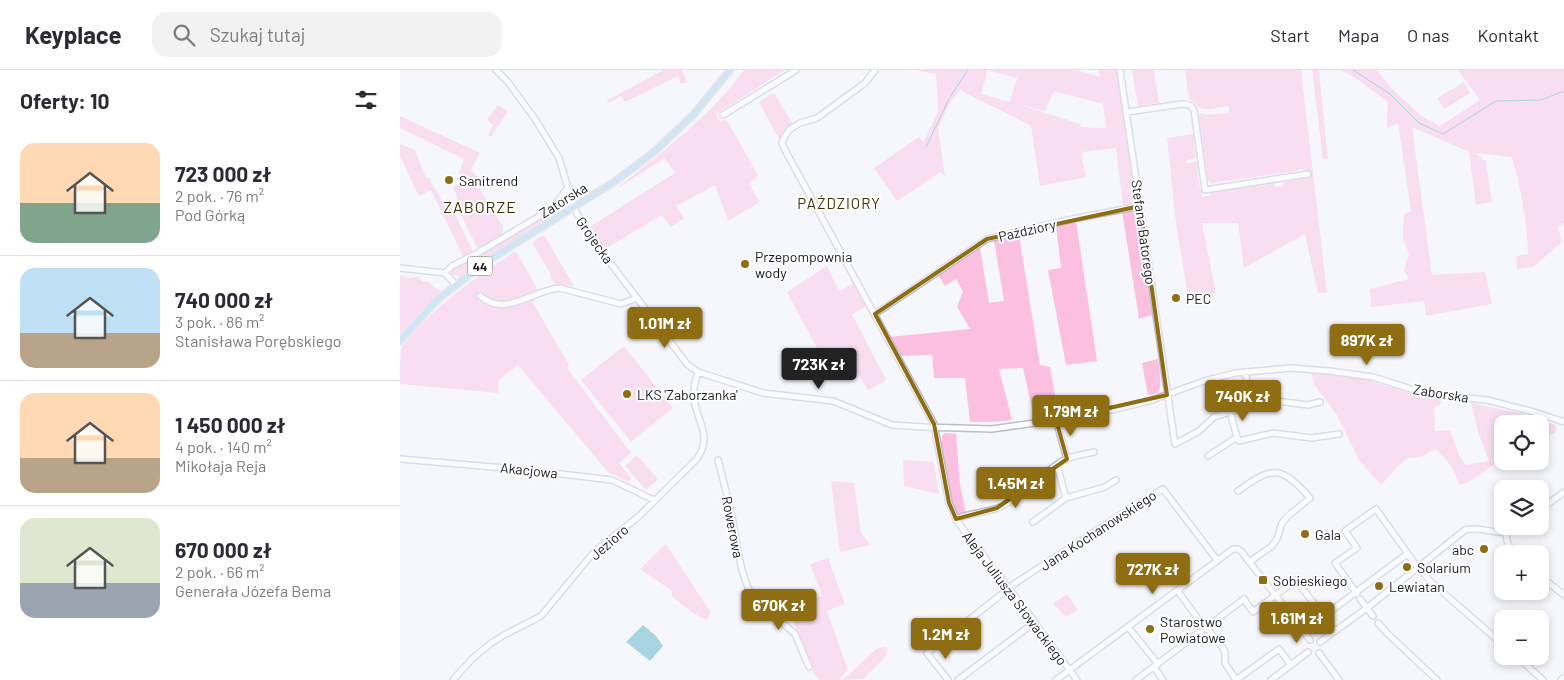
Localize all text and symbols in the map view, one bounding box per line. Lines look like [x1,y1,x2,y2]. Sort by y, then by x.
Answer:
search box [152,12,502,57]
text: Keyplace [25,20,122,49]
icon: search [170,21,198,49]
text: Szukaj tutaj [210,23,305,46]
text: Start [1270,24,1310,46]
text: Mapa [1338,24,1379,46]
text: O nas [1407,24,1449,46]
text: Kontakt [1477,24,1539,46]
icon: filters [352,86,380,114]
text: Oferty: 10 [20,88,110,113]
text: 723 000 zł [175,161,271,186]
icon: home [60,163,120,223]
place label: Sanitrend [459,172,518,189]
marker: Sanitrend [443,174,455,186]
street label: Stefana Batorego [1128,178,1160,286]
street label: Zatorska [536,179,590,221]
text: 2 pok. · 76 m² [175,186,264,205]
district label: PAŹDZIORY [797,194,881,212]
district label: ZABORZE [443,197,517,216]
text: Pod Górką [175,205,245,224]
street label: Grojecka [573,213,617,267]
street label: Paździory [997,215,1058,245]
place label: Przepompownia wody [755,248,852,281]
road number: 44 [468,257,492,276]
marker: Przepompownia wody [739,258,751,270]
text: 740 000 zł [175,287,273,312]
icon: home [60,288,120,348]
place label: PEC [1186,290,1211,307]
marker: PEC [1170,292,1182,304]
pin: 1.01M zł [613,306,717,349]
text: 3 pok. · 86 m² [175,312,264,331]
text: 1.01M zł [638,313,692,332]
pin: 897K zł [1321,324,1413,366]
text: 897K zł [1341,330,1393,349]
text: Stanisława Porębskiego [175,331,342,350]
pin: 723K zł [773,348,865,390]
text: 723K zł [793,354,845,373]
pin: 740K zł [1197,380,1289,422]
street label: Zaborska [1412,380,1470,406]
place label: LKS 'Zaborzanka' [637,386,738,403]
text: 740K zł [1216,386,1270,405]
marker: LKS 'Zaborzanka' [621,388,633,400]
pin: 1.79M zł [1019,394,1123,437]
text: 1.79M zł [1043,401,1099,420]
text: 1 450 000 zł [175,412,286,437]
icon: home [60,413,120,473]
map controls [1494,415,1549,665]
button: locate [1494,415,1549,470]
text: 4 pok. · 140 m² [175,437,272,456]
text: Mikołaja Reja [175,456,266,475]
street label: Akacjowa [499,459,559,481]
pin: 1.45M zł [964,466,1068,509]
text: 1.45M zł [987,473,1045,492]
button: layers [1494,480,1549,535]
street label: Jana Kochanowskiego [1037,486,1159,574]
street label: Rowerowa [719,495,747,559]
street label: Jezioro [586,521,632,563]
place label: Gala [1315,526,1341,543]
street label: Aleja Juliusza Słowackiego [959,528,1071,668]
marker: Gala [1299,528,1311,540]
text: 670 000 zł [175,537,272,562]
icon: home [60,538,120,598]
place label: abc [1452,541,1474,558]
marker: abc [1478,543,1490,555]
button: + [1494,545,1549,600]
pin: 727K zł [1107,552,1199,595]
text: 727K zł [1127,559,1179,578]
place label: Solarium [1417,559,1471,576]
marker: Solarium [1401,561,1413,573]
text: 2 pok. · 66 m² [175,562,265,581]
place label: Sobieskiego [1273,572,1347,589]
marker: Sobieskiego [1257,574,1269,586]
place label: Lewiatan [1389,578,1445,595]
marker: Lewiatan [1373,580,1385,592]
text: Generała Józefa Bema [175,581,331,600]
pin: 670K zł [733,588,825,631]
text: 670K zł [752,595,806,614]
pin: 1.61M zł [1245,602,1349,644]
text: 1.61M zł [1270,608,1324,627]
button: − [1494,610,1549,665]
place label: Starostwo Powiatowe [1160,613,1226,646]
pin: 1.2M zł [900,618,992,660]
marker: Starostwo Powiatowe [1144,623,1156,635]
text: 1.2M zł [922,624,970,643]

